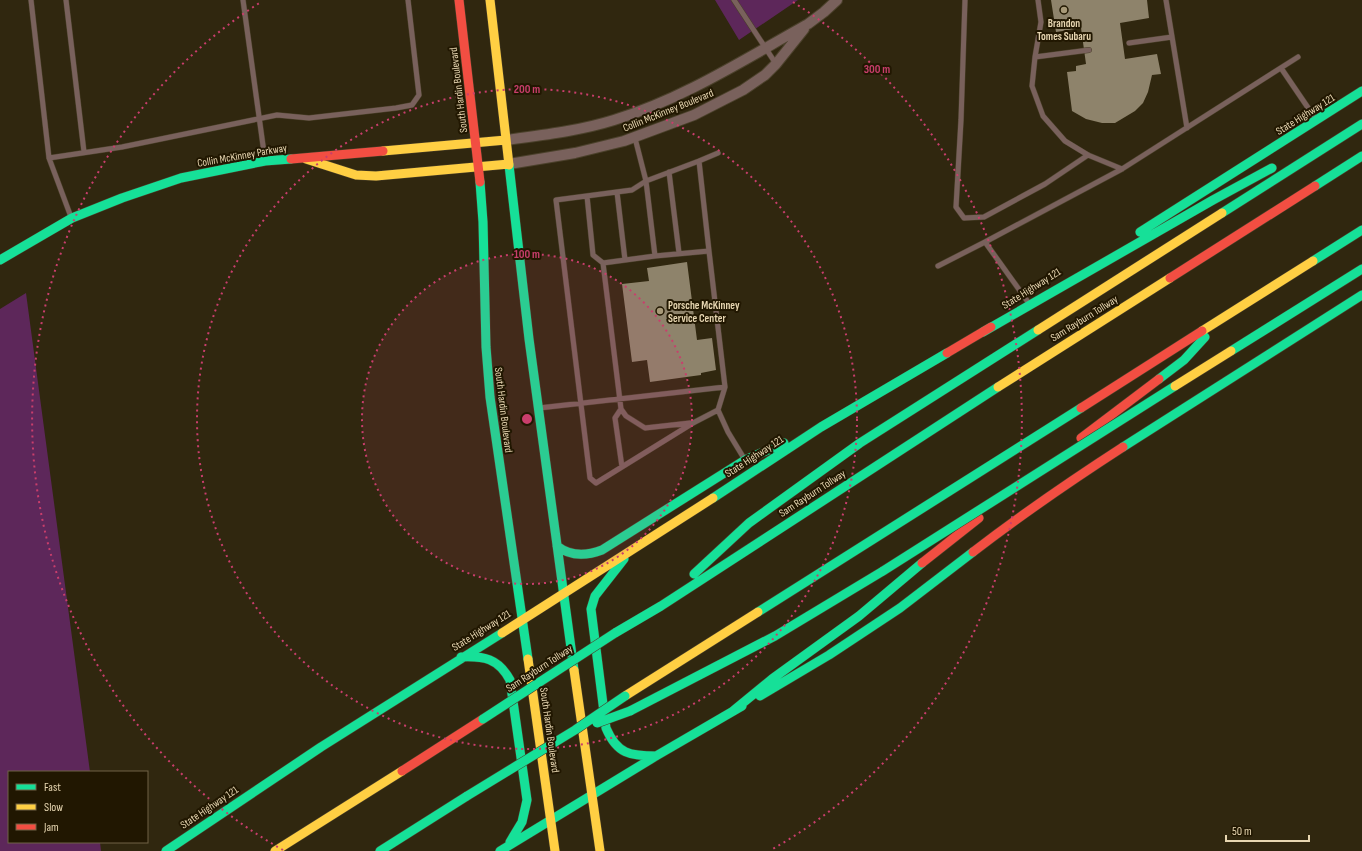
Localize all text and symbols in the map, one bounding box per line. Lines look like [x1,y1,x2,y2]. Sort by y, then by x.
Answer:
marker: Brandon Tomes Subaru [1059,5,1069,15]
place label: Brandon Tomes Subaru [1037,17,1091,43]
street label: South Hardin Boulevard [447,46,470,133]
text: 300 m [864,62,890,77]
text: 200 m [514,82,540,97]
street label: Collin McKinney Boulevard [621,86,716,135]
street label: State Highway 121 [1273,91,1337,138]
street label: Collin McKinney Parkway [196,141,289,170]
text: 100 m [514,247,540,262]
street label: State Highway 121 [999,265,1063,312]
street label: Sam Rayburn Tollway [1048,292,1121,344]
place label: Porsche McKinney Service Center [668,299,740,325]
marker: Porsche McKinney Service Center [655,306,665,316]
street label: South Hardin Boulevard [492,367,515,454]
centre of rings [520,412,534,426]
street label: State Highway 121 [723,433,786,480]
street label: Sam Rayburn Tollway [777,467,849,520]
street label: State Highway 121 [449,607,513,654]
street label: Sam Rayburn Tollway [504,642,576,695]
street label: South Hardin Boulevard [537,687,562,774]
legend [8,771,148,843]
text: Fast [44,780,61,795]
street label: State Highway 121 [178,783,241,832]
text: Slow [44,800,63,815]
scale bar [1226,817,1309,843]
text: Jam [43,820,59,835]
text: 50 m [1232,824,1252,839]

